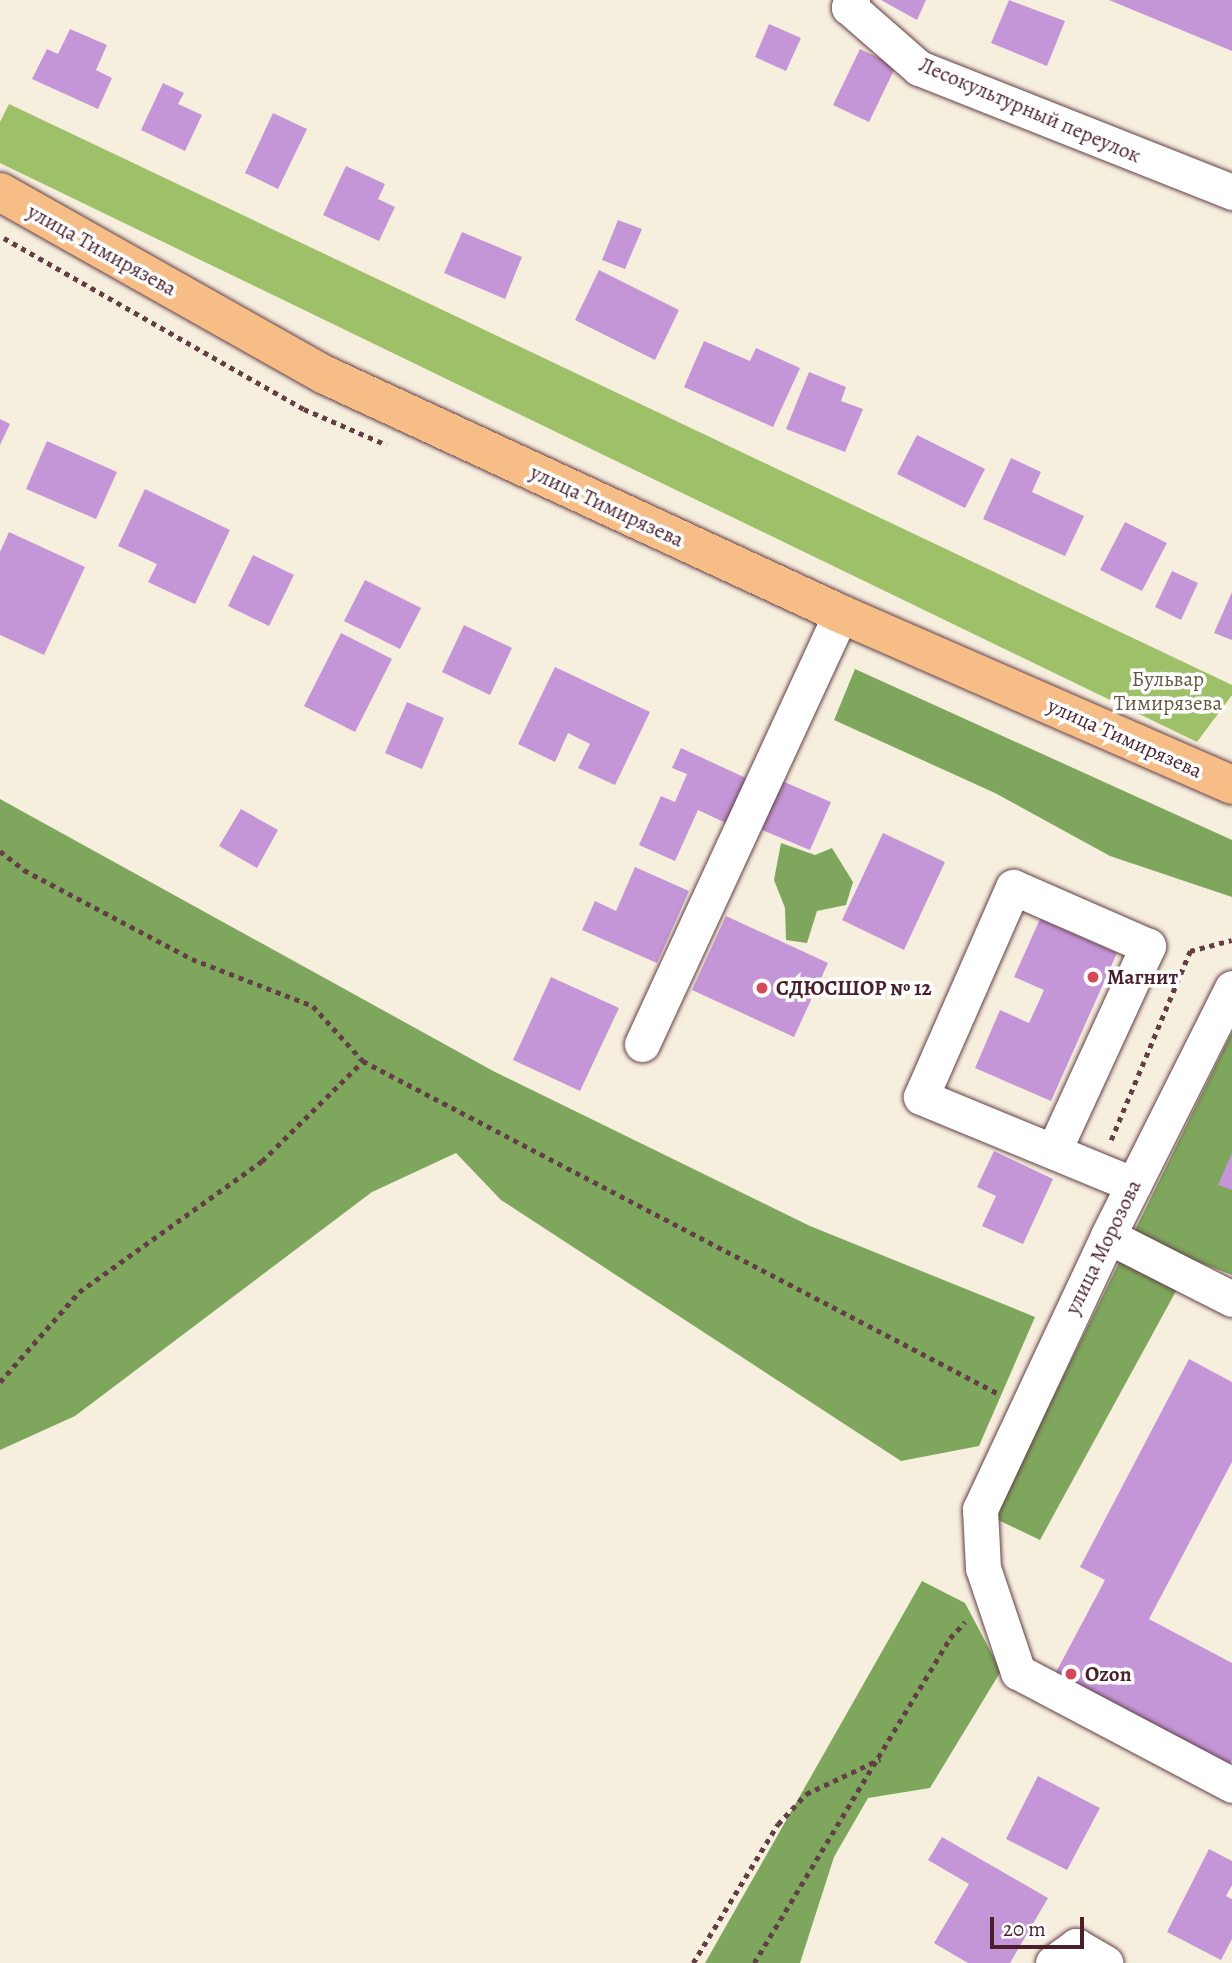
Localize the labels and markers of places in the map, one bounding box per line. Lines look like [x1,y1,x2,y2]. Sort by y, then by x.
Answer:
place label: Магнит [1107,964,1178,990]
marker: Магнит [1085,969,1101,985]
place label: СДЮСШОР № 12 [776,975,932,1001]
marker: СДЮСШОР № 12 [754,980,770,996]
place label: Ozon [1085,1661,1131,1687]
marker: Ozon [1063,1666,1079,1682]

